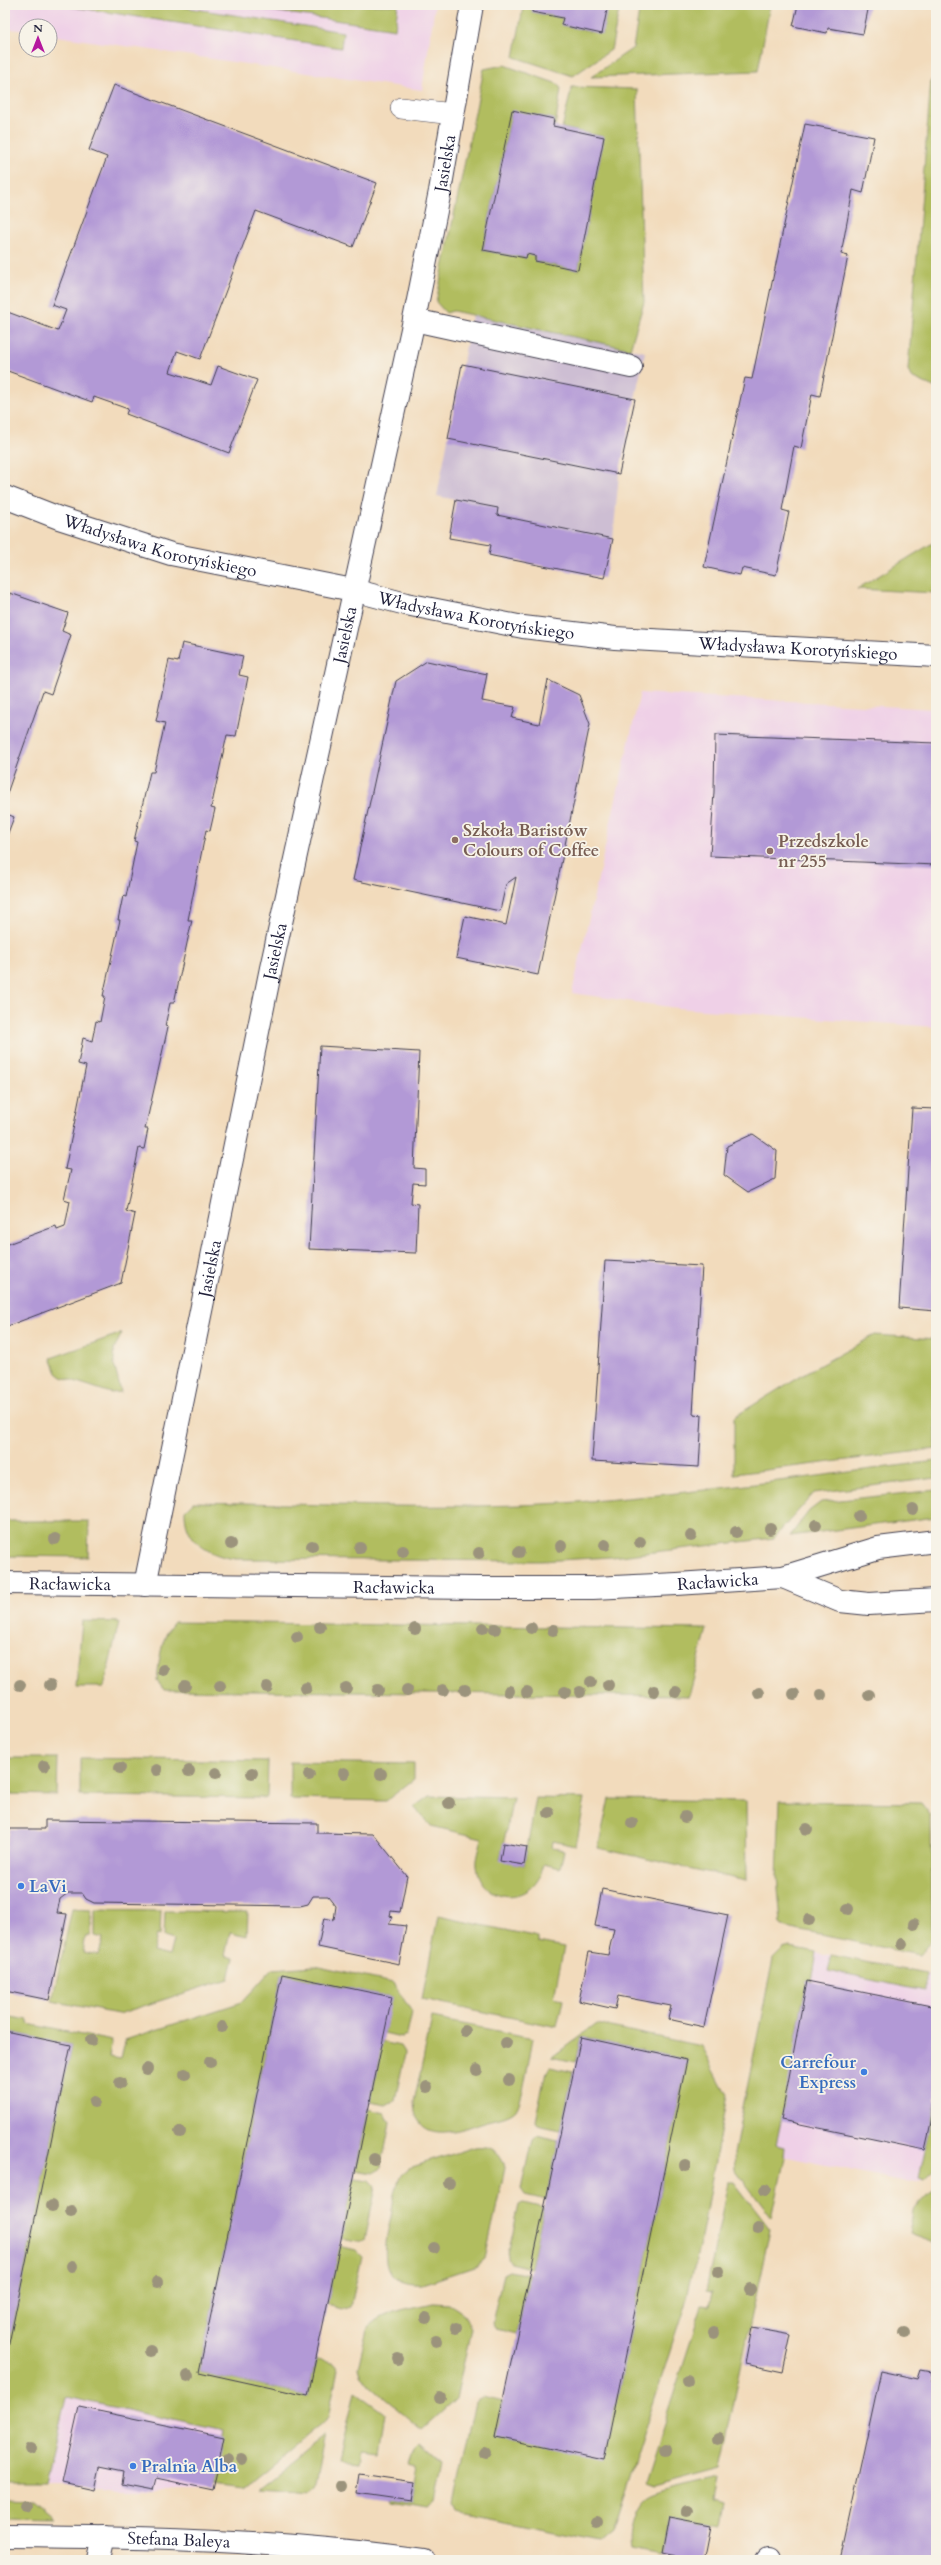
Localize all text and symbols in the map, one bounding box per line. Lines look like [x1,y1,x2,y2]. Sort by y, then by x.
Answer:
north arrow [18,18,58,58]
text: N [33,21,43,36]
street label: Jasielska [429,132,462,197]
street label: Władysława Korotyńskiego [59,509,259,583]
street label: Władysława Korotyńskiego [374,586,576,645]
street label: Jasielska [327,604,363,668]
street label: Władysława Korotyńskiego [697,632,898,666]
place label: Szkoła Baristów Colours of Coffee [463,819,599,862]
place label: Przedszkole nr 255 [778,830,869,873]
marker: Szkoła Baristów Colours of Coffee [450,835,460,845]
marker: Przedszkole nr 255 [765,846,775,856]
street label: Jasielska [257,920,293,985]
street label: Jasielska [192,1237,227,1302]
street label: Racławicka [676,1568,760,1596]
street label: Racławicka [29,1572,112,1596]
street label: Racławicka [353,1576,436,1600]
place label: LaVi [29,1875,67,1898]
marker: LaVi [16,1881,26,1891]
place label: Carrefour Express [780,2051,856,2094]
marker: Carrefour Express [859,2067,869,2077]
place label: Pralnia Alba [141,2455,238,2478]
marker: Pralnia Alba [128,2461,138,2471]
street label: Stefana Baleya [127,2527,232,2554]

